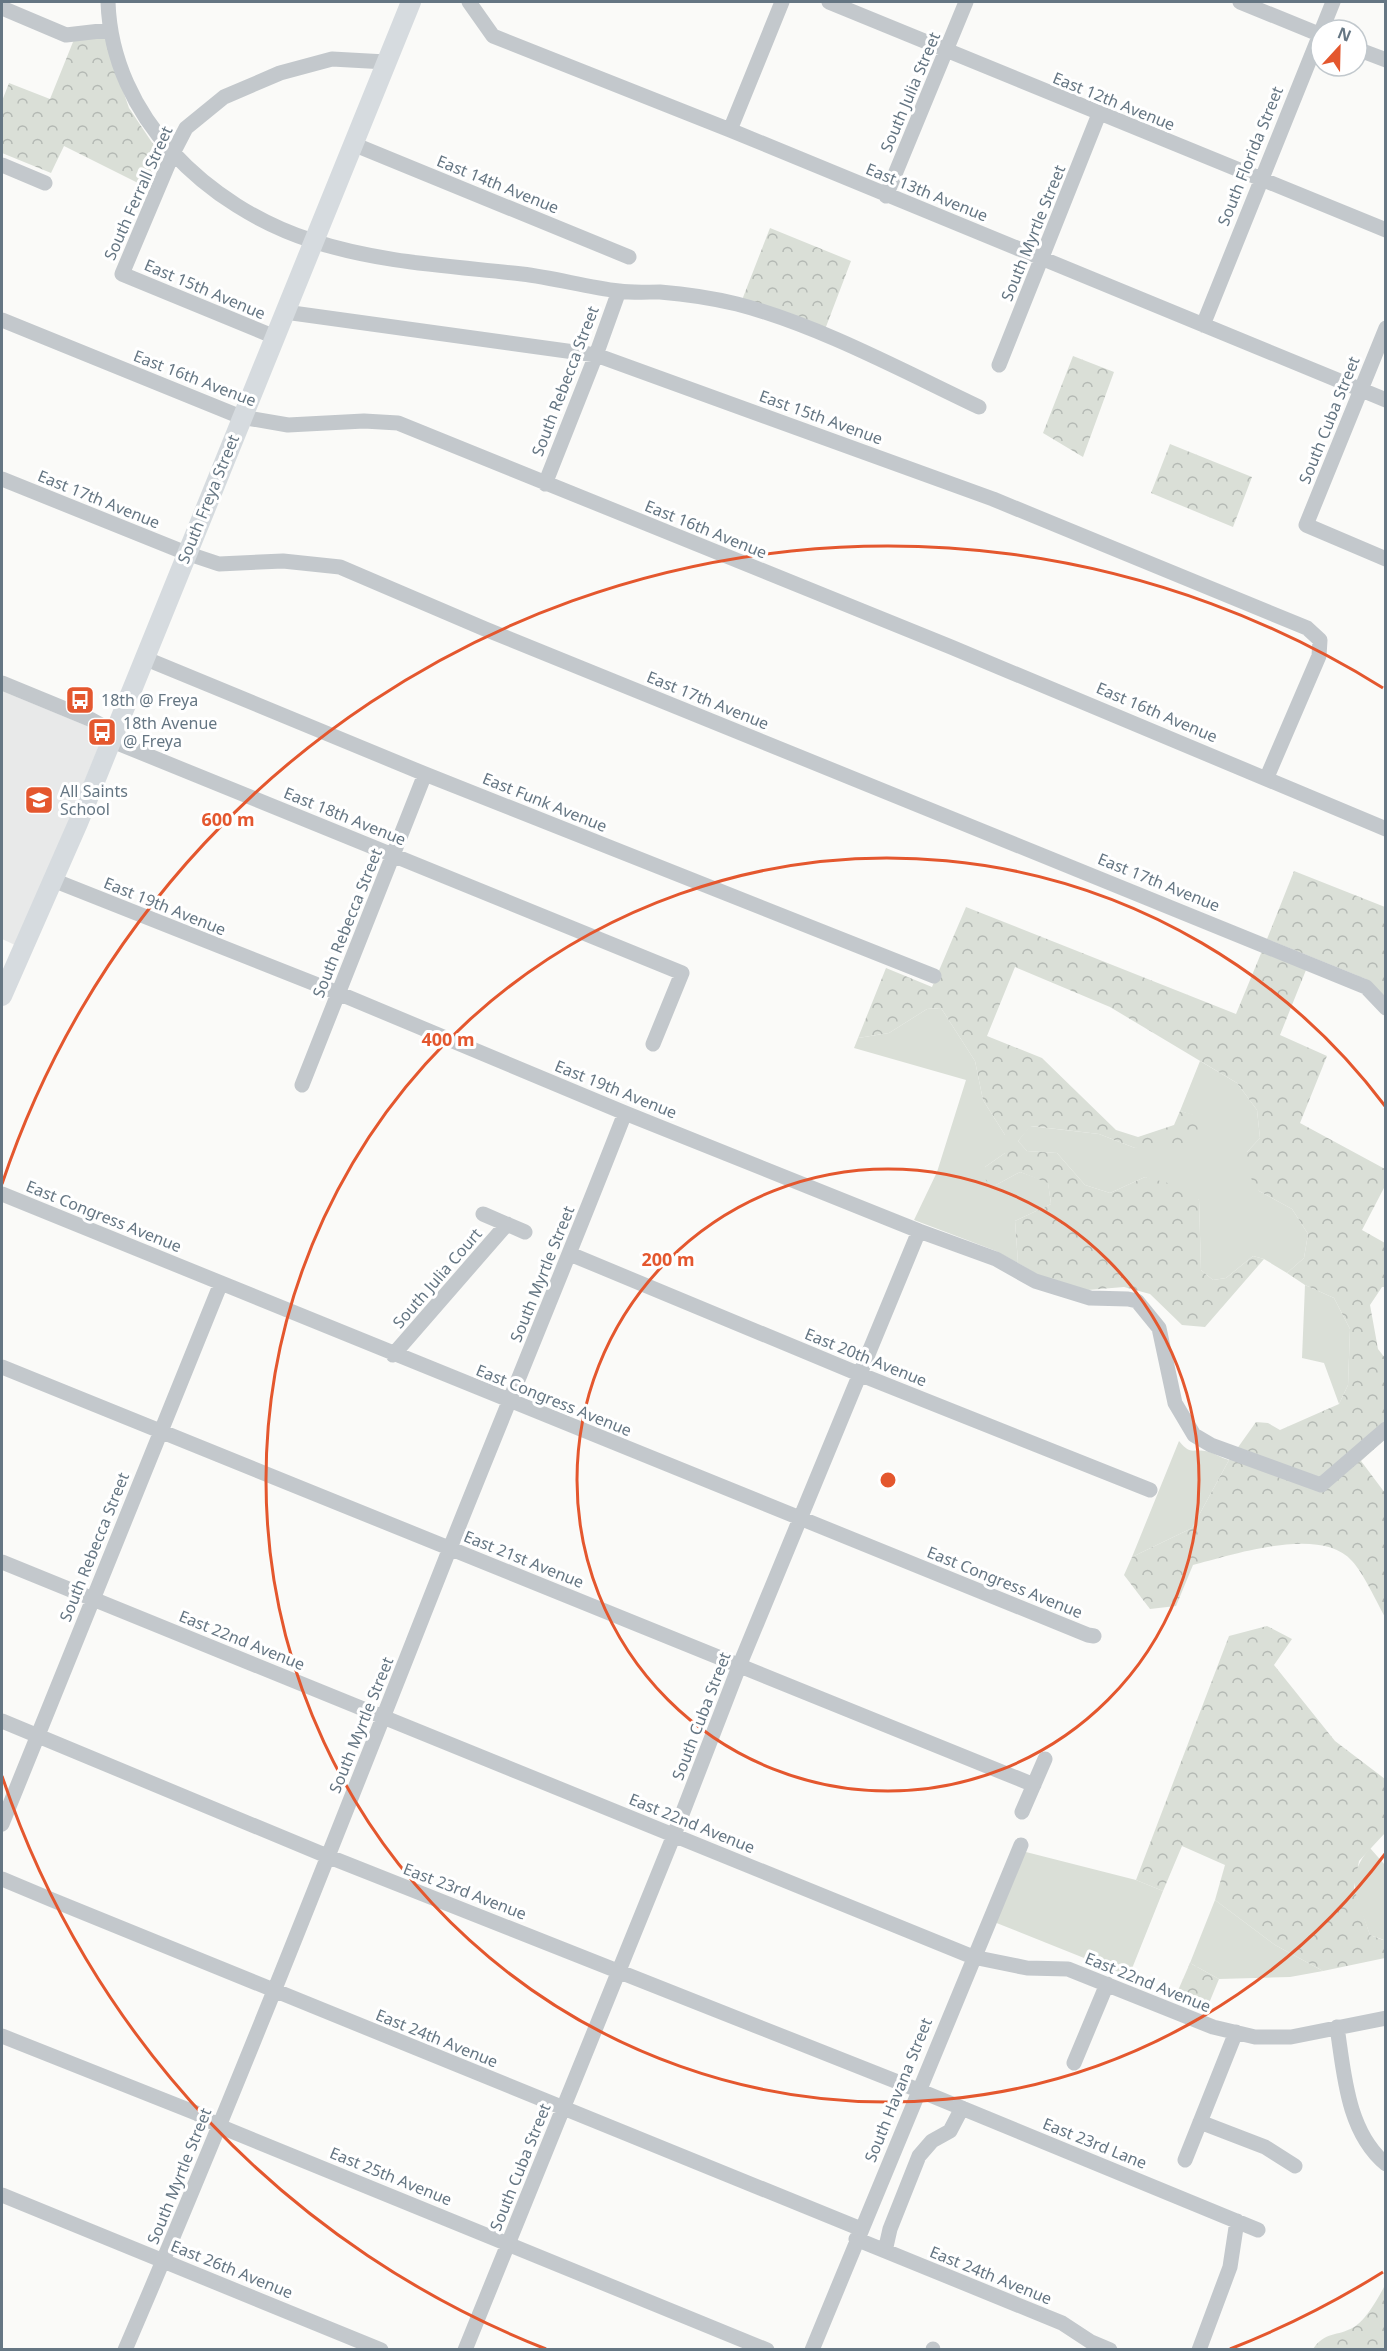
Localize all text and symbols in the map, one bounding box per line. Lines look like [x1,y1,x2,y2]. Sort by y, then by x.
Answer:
north arrow [1309,18,1369,78]
text: N [1334,21,1355,47]
street label: South Julia Street [875,28,945,155]
street label: East 12th Avenue [1050,66,1178,136]
street label: South Florida Street [1212,83,1288,229]
street label: South Ferrall Street [99,122,178,263]
street label: East 14th Avenue [434,149,562,219]
street label: East 13th Avenue [863,157,991,227]
street label: South Myrtle Street [996,161,1070,304]
street label: East 15th Avenue [141,254,269,324]
street label: South Rebecca Street [526,303,604,459]
street label: East 16th Avenue [130,344,260,412]
street label: South Cuba Street [1293,353,1365,487]
street label: East 15th Avenue [756,384,886,450]
street label: South Freya Street [172,431,244,567]
street label: East 17th Avenue [35,464,163,534]
street label: East 16th Avenue [642,494,770,564]
street label: East 17th Avenue [644,665,772,735]
street label: East 16th Avenue [1093,677,1221,747]
bus stop icon: 18th @ Freya [64,684,96,716]
place label: 18th @ Freya [101,689,198,711]
place label: 18th Avenue @ Freya [123,712,217,752]
bus stop icon: 18th Avenue @ Freya [86,716,118,748]
street label: East Funk Avenue [479,767,611,837]
place label: All Saints School [60,780,128,820]
street label: East 18th Avenue [281,781,409,851]
school or university icon: All Saints School [23,784,55,816]
text: 600 m [201,807,255,831]
street label: South Rebecca Street [307,845,387,1001]
street label: East 17th Avenue [1095,847,1223,917]
street label: East 19th Avenue [101,871,229,941]
text: 400 m [421,1027,475,1051]
street label: East 19th Avenue [552,1054,680,1124]
street label: East Congress Avenue [23,1175,185,1257]
street label: South Myrtle Street [505,1202,579,1345]
street label: South Julia Court [387,1223,487,1333]
text: 200 m [641,1247,695,1271]
street label: East 20th Avenue [802,1322,930,1392]
street label: East Congress Avenue [473,1359,635,1441]
street label: South Rebecca Street [54,1469,134,1625]
centre of rings [878,1470,898,1490]
street label: East 21st Avenue [461,1525,587,1593]
street label: East Congress Avenue [924,1541,1086,1623]
street label: East 22nd Avenue [176,1605,308,1675]
street label: South Cuba Street [666,1648,736,1783]
street label: South Myrtle Street [324,1653,398,1796]
street label: East 22nd Avenue [626,1788,758,1858]
street label: East 23rd Avenue [400,1857,530,1925]
street label: East 22nd Avenue [1082,1947,1214,2017]
street label: East 24th Avenue [373,2003,501,2073]
street label: South Havana Street [859,2014,937,2165]
street label: South Cuba Street [484,2100,556,2234]
street label: South Myrtle Street [142,2104,216,2247]
street label: East 23rd Lane [1040,2112,1150,2174]
street label: East 25th Avenue [327,2141,455,2211]
street label: East 26th Avenue [168,2234,296,2304]
street label: East 24th Avenue [927,2240,1055,2310]

